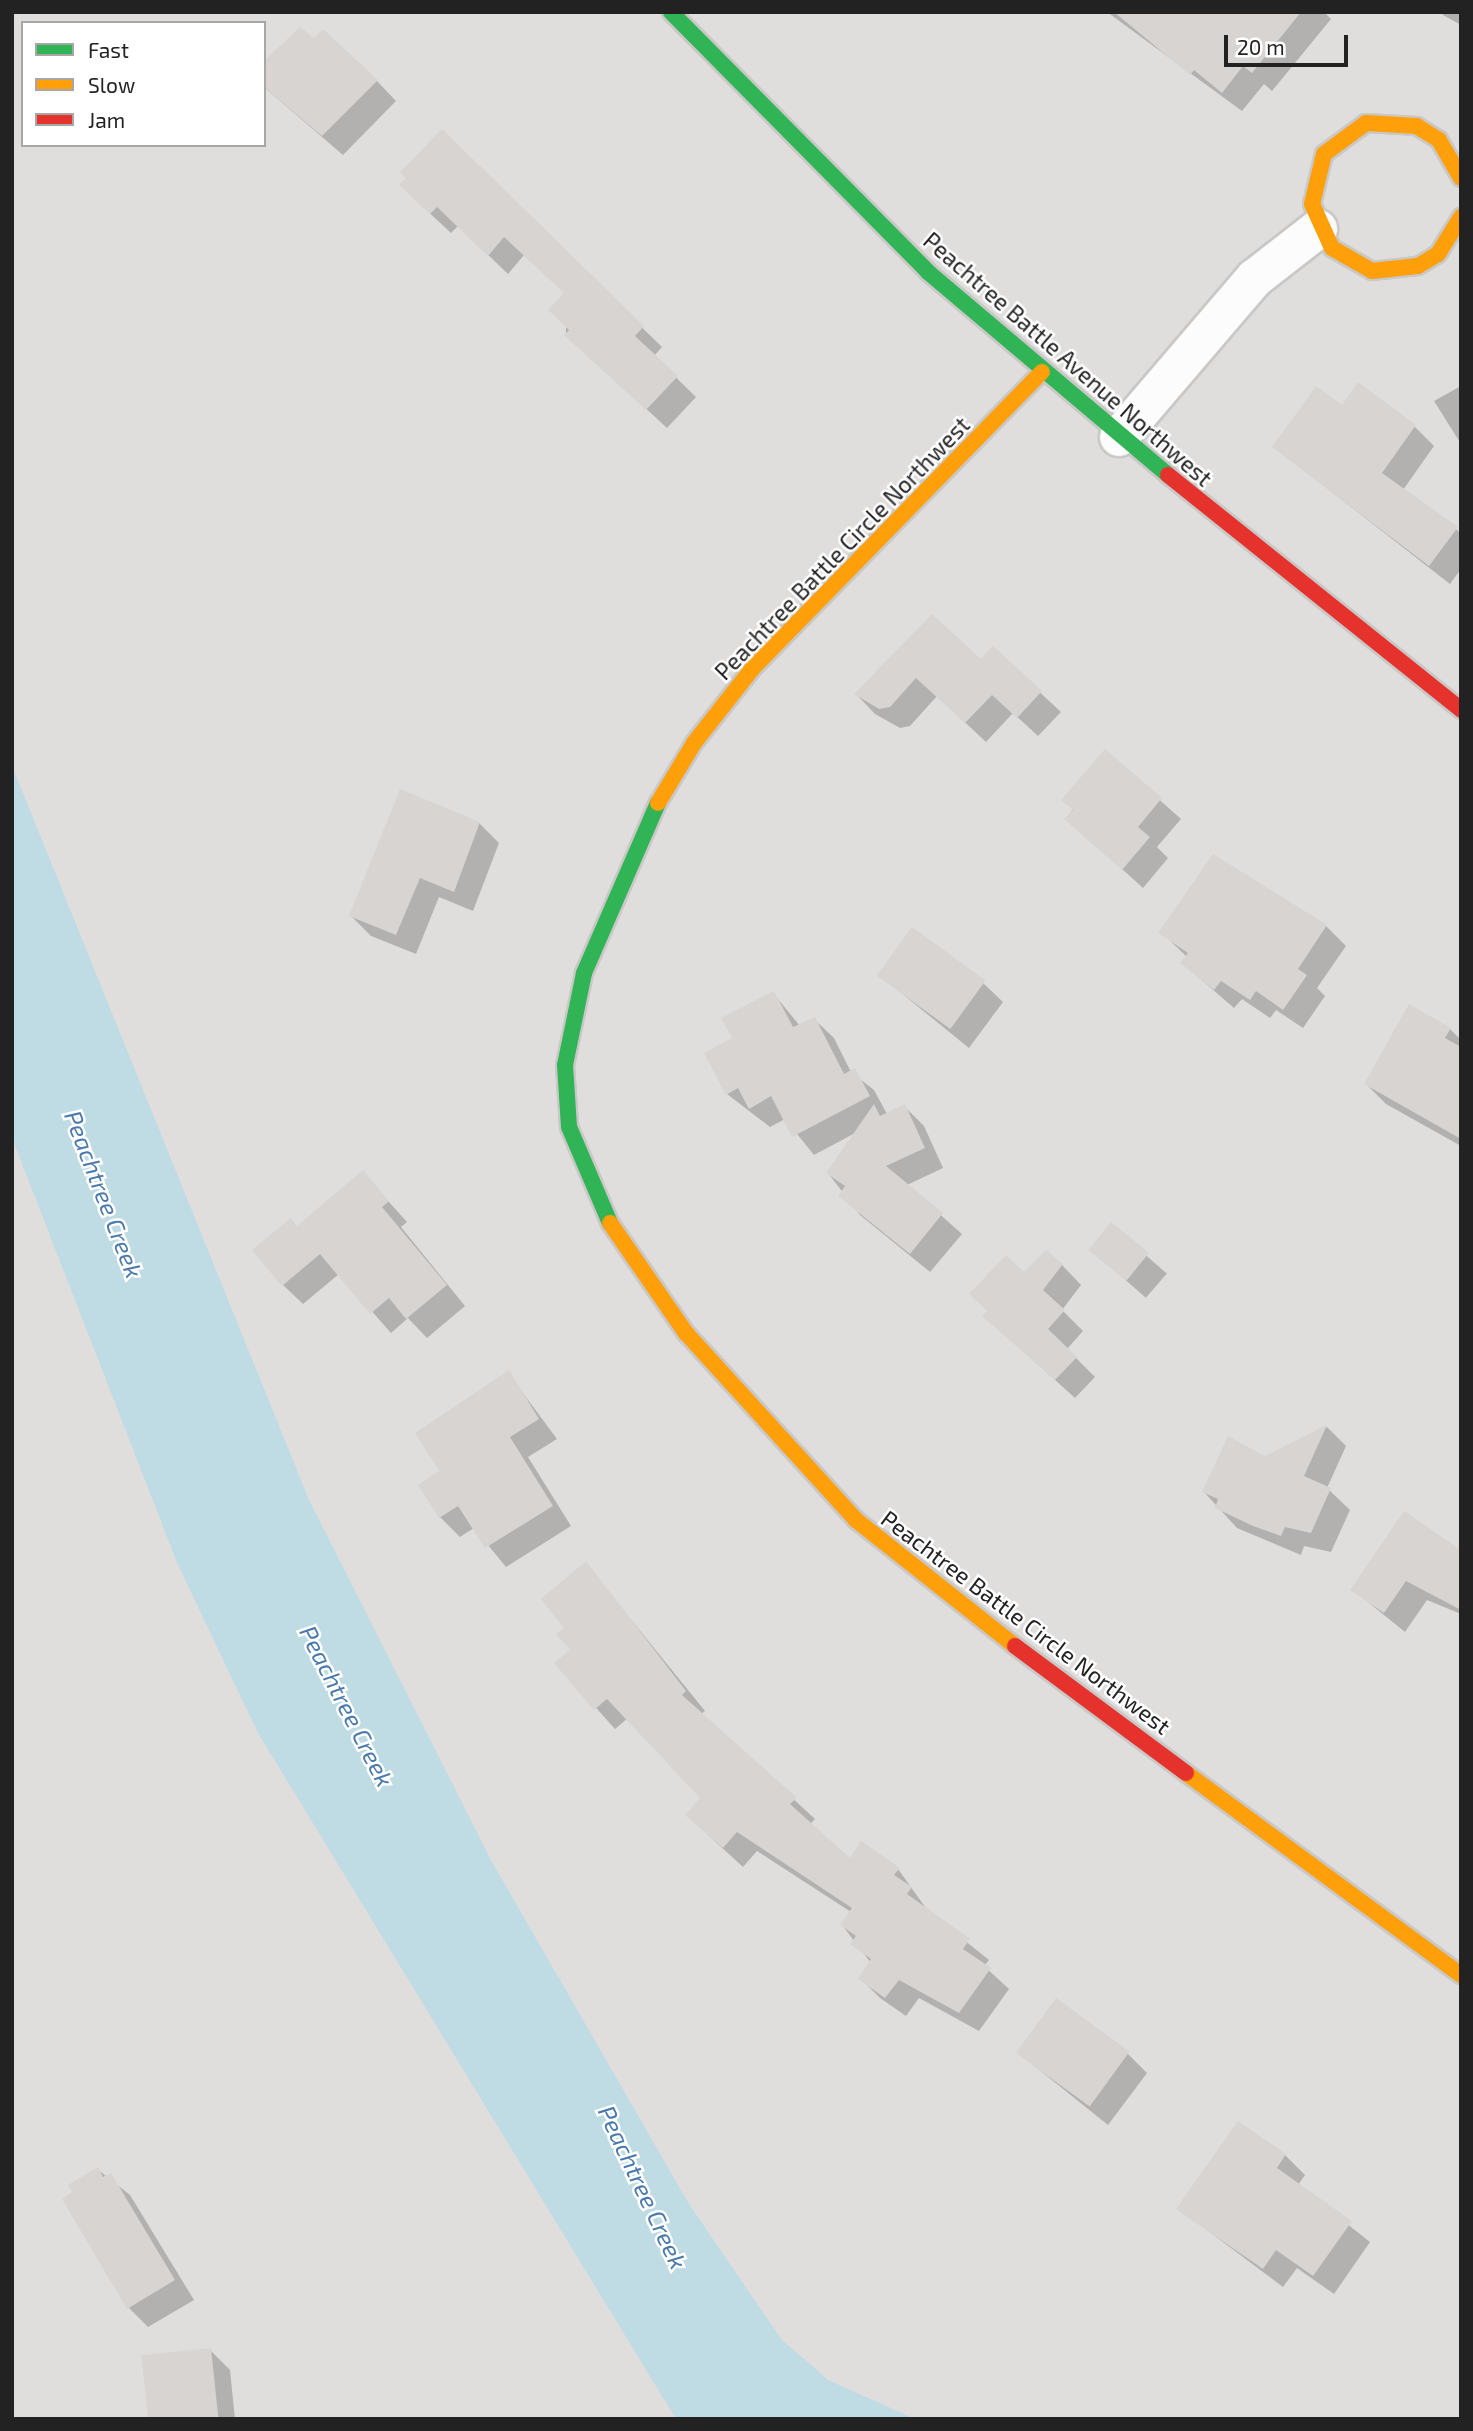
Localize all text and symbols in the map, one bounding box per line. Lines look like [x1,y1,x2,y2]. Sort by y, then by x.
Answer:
legend [21,21,266,147]
scale bar [1228,21,1352,65]
text: 20 m [1237,34,1285,59]
text: Fast [88,37,129,62]
text: Slow [88,72,135,97]
text: Jam [88,107,125,132]
street label: Peachtree Battle Avenue Northwest [918,226,1218,492]
street label: Peachtree Battle Circle Northwest [709,411,975,685]
water label: Peachtree Creek [59,1106,149,1282]
street label: Peachtree Battle Circle Northwest [876,1504,1176,1740]
water label: Peachtree Creek [294,1621,400,1791]
water label: Peachtree Creek [593,2101,693,2273]

